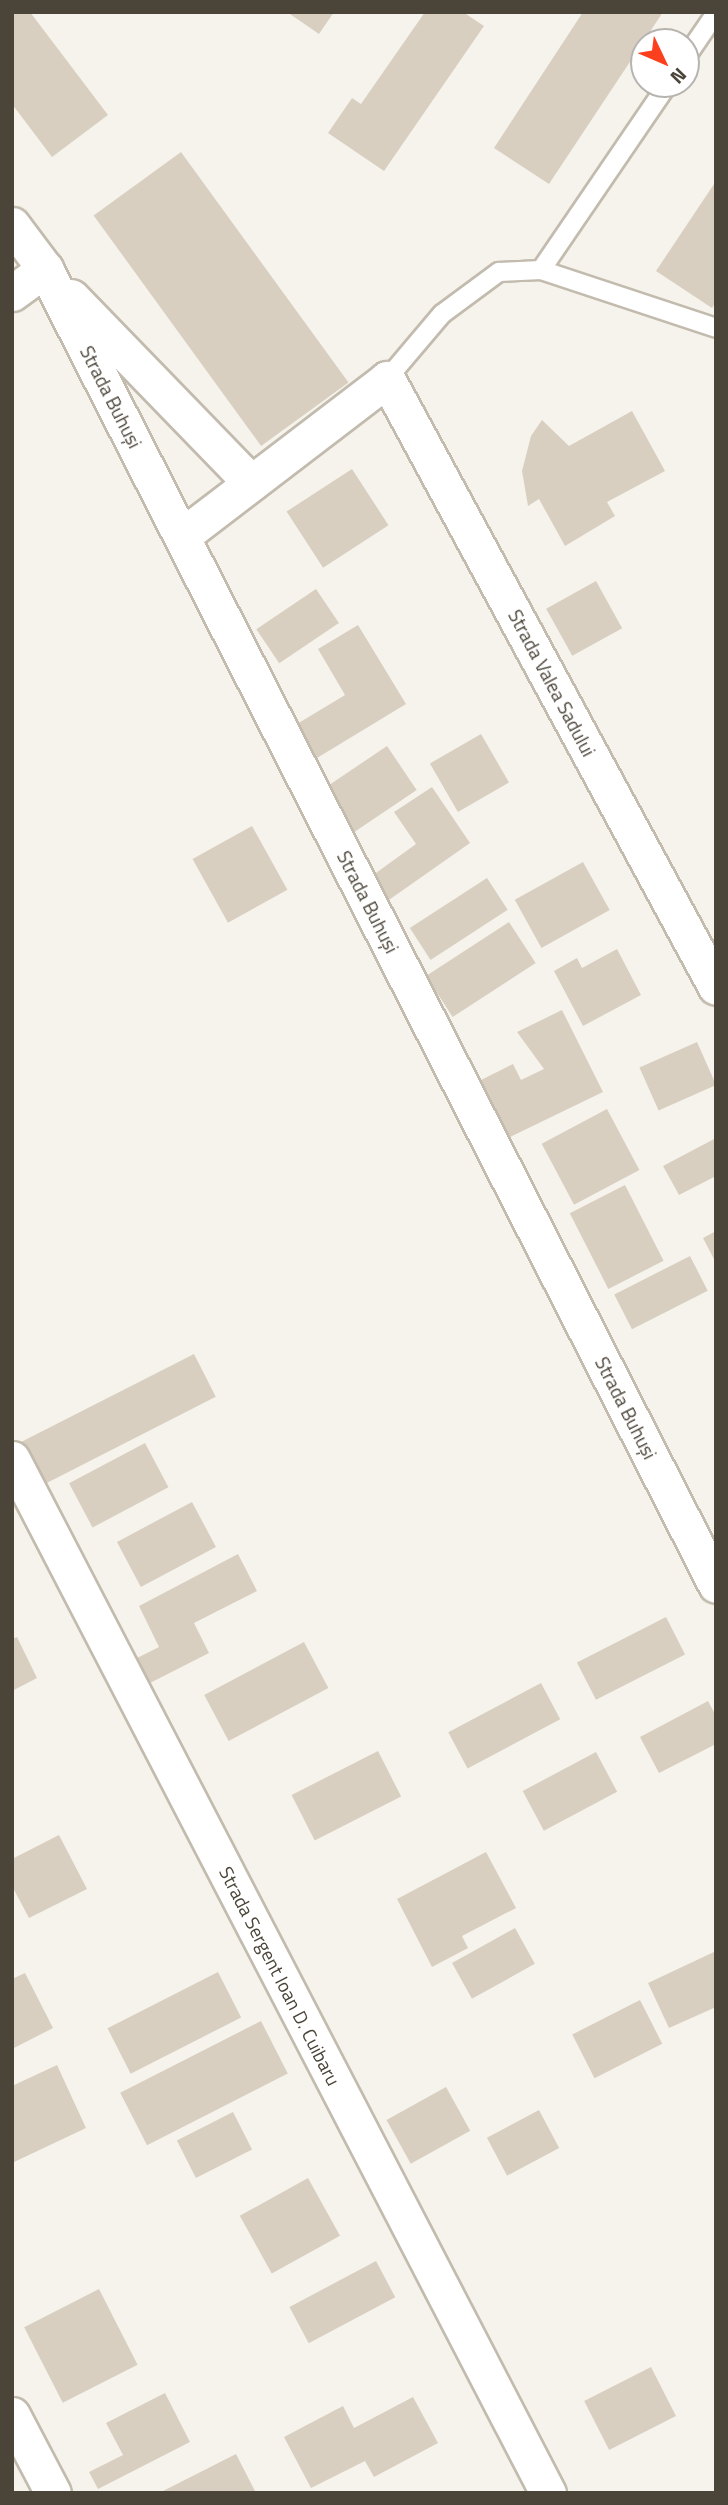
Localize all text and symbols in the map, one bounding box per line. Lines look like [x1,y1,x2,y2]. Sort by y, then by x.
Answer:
north arrow [630,28,700,98]
text: N [664,62,694,91]
street label: Strada Buhuși [75,342,147,452]
street label: Strada Valea Sadului [504,606,600,760]
street label: Strada Buhuși [332,847,404,957]
street label: Strada Buhuși [590,1353,662,1463]
street label: Strada Sergent Ioan D. Cuibaru [215,1863,345,2089]

